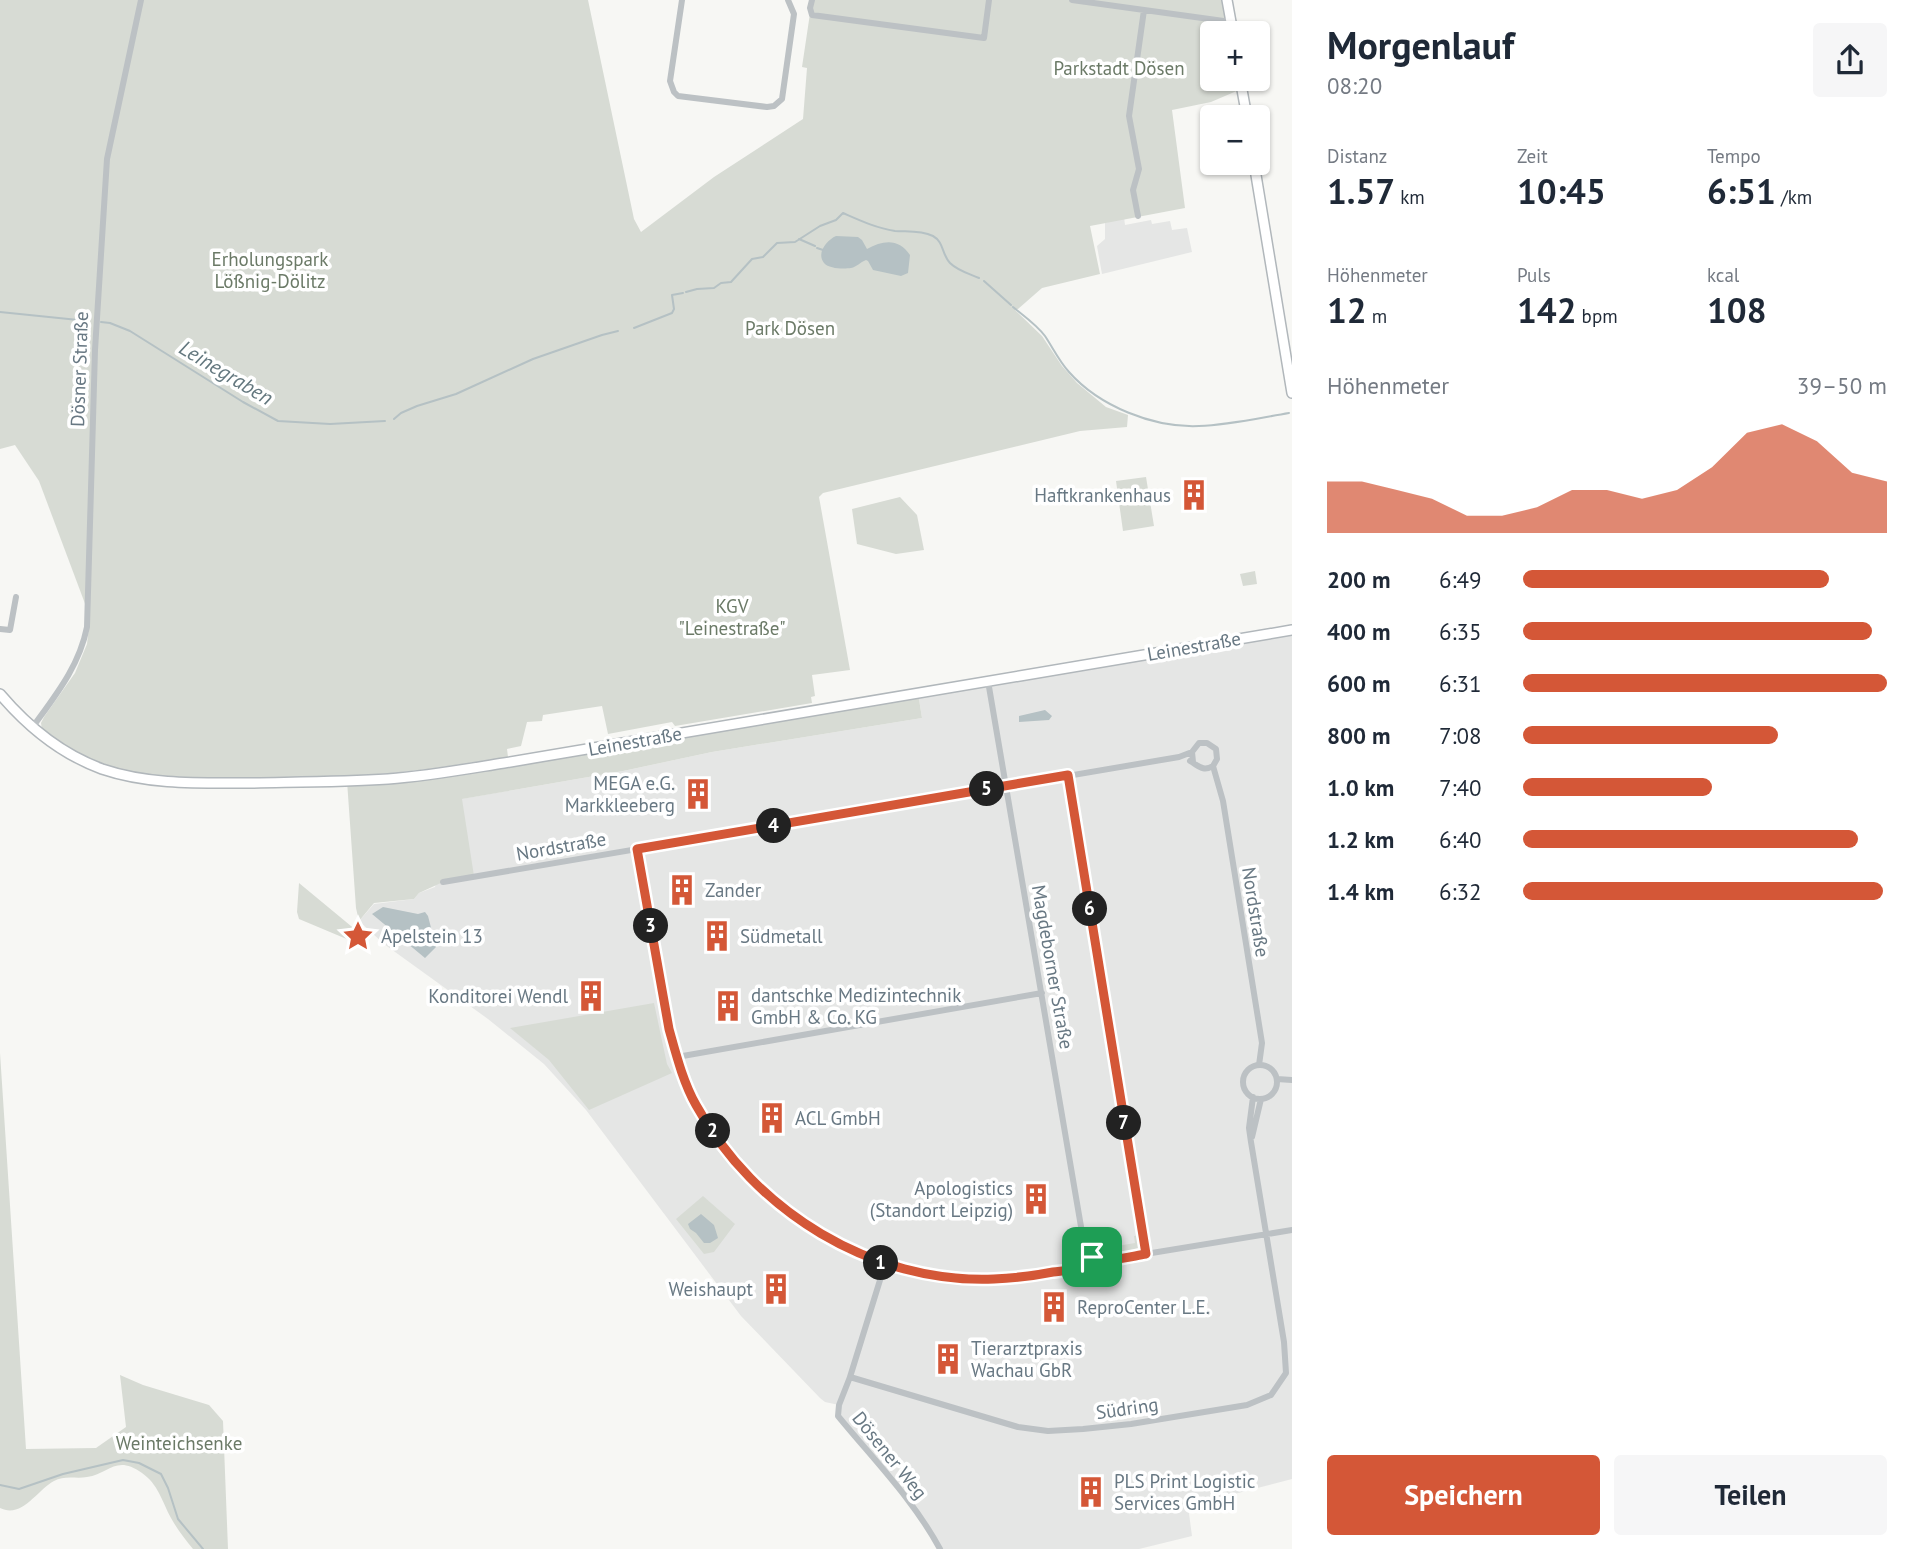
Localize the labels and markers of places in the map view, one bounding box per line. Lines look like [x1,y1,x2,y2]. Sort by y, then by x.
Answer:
building icon: Haftkrankenhaus [1177,478,1211,512]
place label: Haftkrankenhaus [1034,483,1171,507]
place label: MEGA e.G. Markkleeberg [565,771,675,817]
pin: 5 [970,772,1004,806]
building icon: MEGA e.G. Markkleeberg [681,777,715,811]
pin: 4 [756,808,792,844]
building icon: Zander [665,873,699,907]
place label: Zander [705,878,762,902]
pin: 6 [1072,892,1108,926]
pin: 3 [634,908,668,944]
place icon: Apelstein 13 [341,919,375,953]
building icon: Südmetall [700,919,734,953]
place label: Apelstein 13 [381,924,483,948]
place label: Südmetall [740,924,823,948]
building icon: Konditorei Wendl [574,979,608,1013]
place label: dantschke Medizintechnik GmbH & Co. KG [751,983,961,1029]
place label: Konditorei Wendl [428,984,568,1008]
building icon: dantschke Medizintechnik GmbH & Co. KG [711,989,745,1023]
building icon: ACL GmbH [755,1101,789,1135]
place label: ACL GmbH [795,1106,881,1130]
pin: 7 [1106,1106,1142,1140]
pin: 2 [696,1114,730,1148]
place label: Apologistics (Standort Leipzig) [870,1176,1013,1222]
building icon: Apologistics (Standort Leipzig) [1019,1182,1053,1216]
pin [1062,1227,1122,1287]
pin: 1 [864,1246,898,1280]
building icon: Weishaupt [759,1272,793,1306]
place label: Weishaupt [669,1277,754,1301]
building icon: ReproCenter L.E. [1037,1290,1071,1324]
place label: ReproCenter L.E. [1077,1295,1210,1319]
place label: Tierarztpraxis Wachau GbR [971,1336,1083,1382]
building icon: Tierarztpraxis Wachau GbR [931,1342,965,1376]
place label: PLS Print Logistic Services GmbH [1114,1469,1255,1515]
building icon: PLS Print Logistic Services GmbH [1074,1475,1108,1509]

